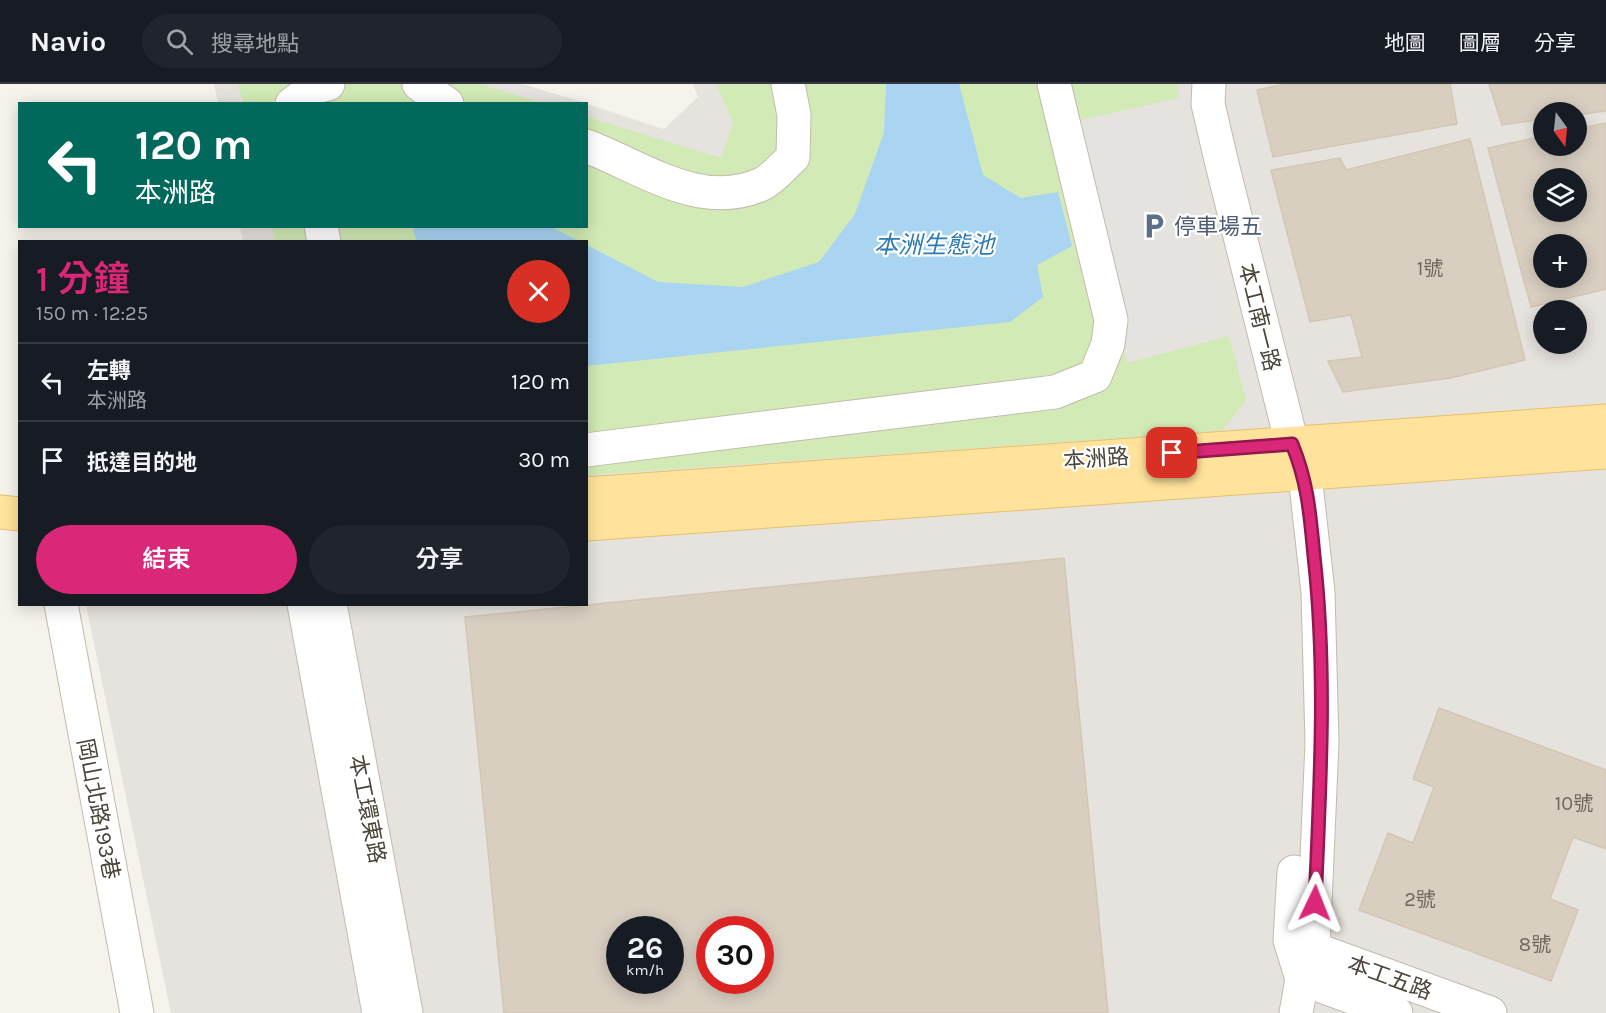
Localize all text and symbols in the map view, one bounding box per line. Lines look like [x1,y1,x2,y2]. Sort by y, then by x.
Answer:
search box [142,14,562,68]
text: Navio [30,25,106,58]
icon: search [163,25,196,58]
text: 搜尋地點 [211,31,299,57]
text: 地圖 [1384,31,1426,55]
text: 圖層 [1459,31,1501,55]
text: 分享 [1534,31,1576,55]
north arrow [1533,102,1587,156]
map controls [1533,102,1587,354]
text: 120 m [135,120,252,170]
icon: left [36,126,114,204]
button: layers [1533,168,1587,222]
text: 本洲路 [135,177,216,209]
parking icon: 停車場五 [1139,211,1169,241]
place label: 停車場五 [1174,214,1262,240]
water label: 本洲生態池 [874,231,997,259]
button: + [1533,234,1587,288]
house number: 1號 [1417,257,1443,280]
text: 1 分鐘 [36,258,130,300]
button: close [507,260,570,323]
street label: 本工南一路 [1233,261,1285,374]
button: − [1533,300,1587,354]
text: 150 m · 12:25 [36,302,148,325]
text: 左轉 [87,358,131,384]
icon: left [36,366,69,399]
text: 120 m [511,369,570,395]
text: 本洲路 [87,389,147,412]
pin [1146,427,1197,478]
icon: arrive [1155,436,1188,469]
icon: arrive [36,444,69,477]
street label: 本洲路 [1062,444,1130,474]
text: 30 m [518,447,570,473]
text: 抵達目的地 [87,450,197,476]
button: 結束 [36,525,297,594]
button: 分享 [309,525,570,594]
street label: 岡山北路193巷 [72,737,124,882]
street label: 本工環東路 [344,753,390,866]
house number: 10號 [1555,792,1593,815]
position arrow [1283,871,1347,935]
house number: 2號 [1404,888,1436,911]
speed limit sign: 30 [696,916,774,994]
text: 26 [627,930,663,966]
house number: 8號 [1519,933,1551,956]
street label: 本工五路 [1344,951,1435,1005]
text: km/h [626,961,664,979]

